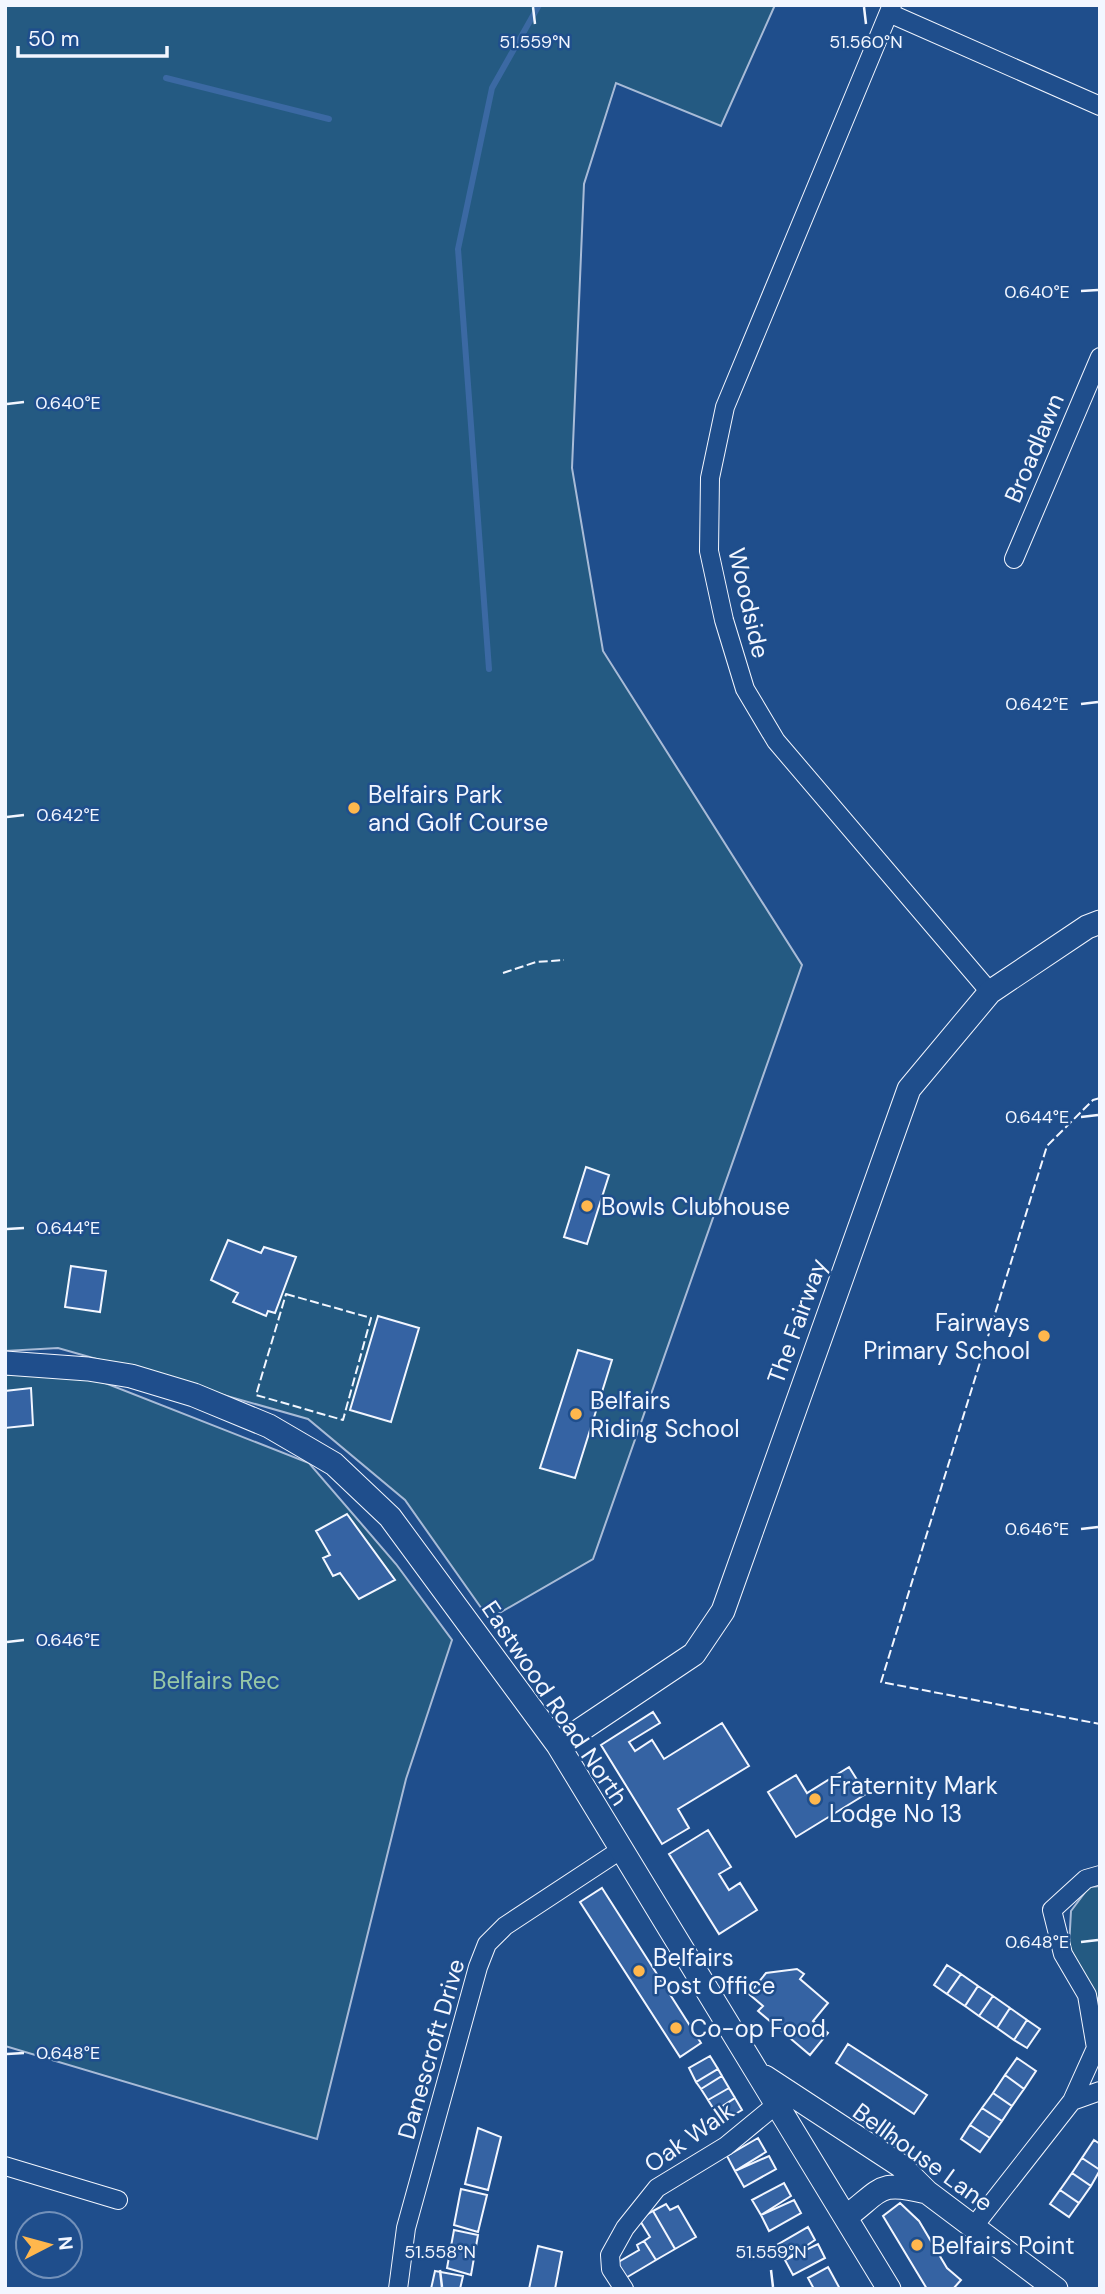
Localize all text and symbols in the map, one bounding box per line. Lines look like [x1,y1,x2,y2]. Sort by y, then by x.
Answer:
scale bar [18,14,166,58]
text: 50 m [28,25,79,53]
text: 51.559°N [499,30,571,54]
text: 51.560°N [829,30,903,54]
text: 0.640°E [1004,280,1070,304]
street label: Broadlawn [997,389,1071,507]
text: 0.640°E [35,391,101,415]
street label: Woodside [721,545,777,661]
text: 0.642°E [1005,692,1069,716]
place label: Belfairs Park and Golf Course [368,779,548,838]
marker: Belfairs Park and Golf Course [346,800,362,816]
text: 0.642°E [36,803,100,827]
text: 0.644°E [1005,1105,1069,1129]
place label: Bowls Clubhouse [601,1191,790,1222]
marker: Bowls Clubhouse [579,1198,595,1214]
text: 0.644°E [36,1216,100,1240]
street label: The Fairway [760,1254,834,1388]
place label: Fairways Primary School [863,1307,1030,1366]
marker: Fairways Primary School [1036,1328,1052,1344]
place label: Belfairs Riding School [590,1385,740,1444]
marker: Belfairs Riding School [568,1406,584,1422]
text: 0.646°E [1005,1517,1069,1541]
street label: Eastwood Road North [475,1595,635,1811]
text: 0.646°E [36,1628,100,1652]
park label: Belfairs Rec [152,1665,280,1696]
place label: Fraternity Mark Lodge No 13 [829,1770,998,1829]
marker: Fraternity Mark Lodge No 13 [807,1791,823,1807]
text: 0.648°E [1005,1930,1069,1954]
place label: Belfairs Post Office [653,1942,775,2001]
street label: Danescroft Drive [390,1955,472,2143]
marker: Belfairs Post Office [631,1963,647,1979]
place label: Co-op Food [690,2013,826,2044]
marker: Co-op Food [668,2020,684,2036]
text: 0.648°E [36,2041,100,2065]
street label: Oak Walk [638,2095,740,2179]
street label: Bellhouse Lane [847,2096,999,2218]
north arrow [14,2210,84,2280]
place label: Belfairs Point [931,2230,1075,2261]
text: N [52,2235,79,2251]
marker: Belfairs Point [909,2237,925,2253]
text: 51.558°N [404,2240,476,2264]
text: 51.559°N [735,2240,807,2264]

